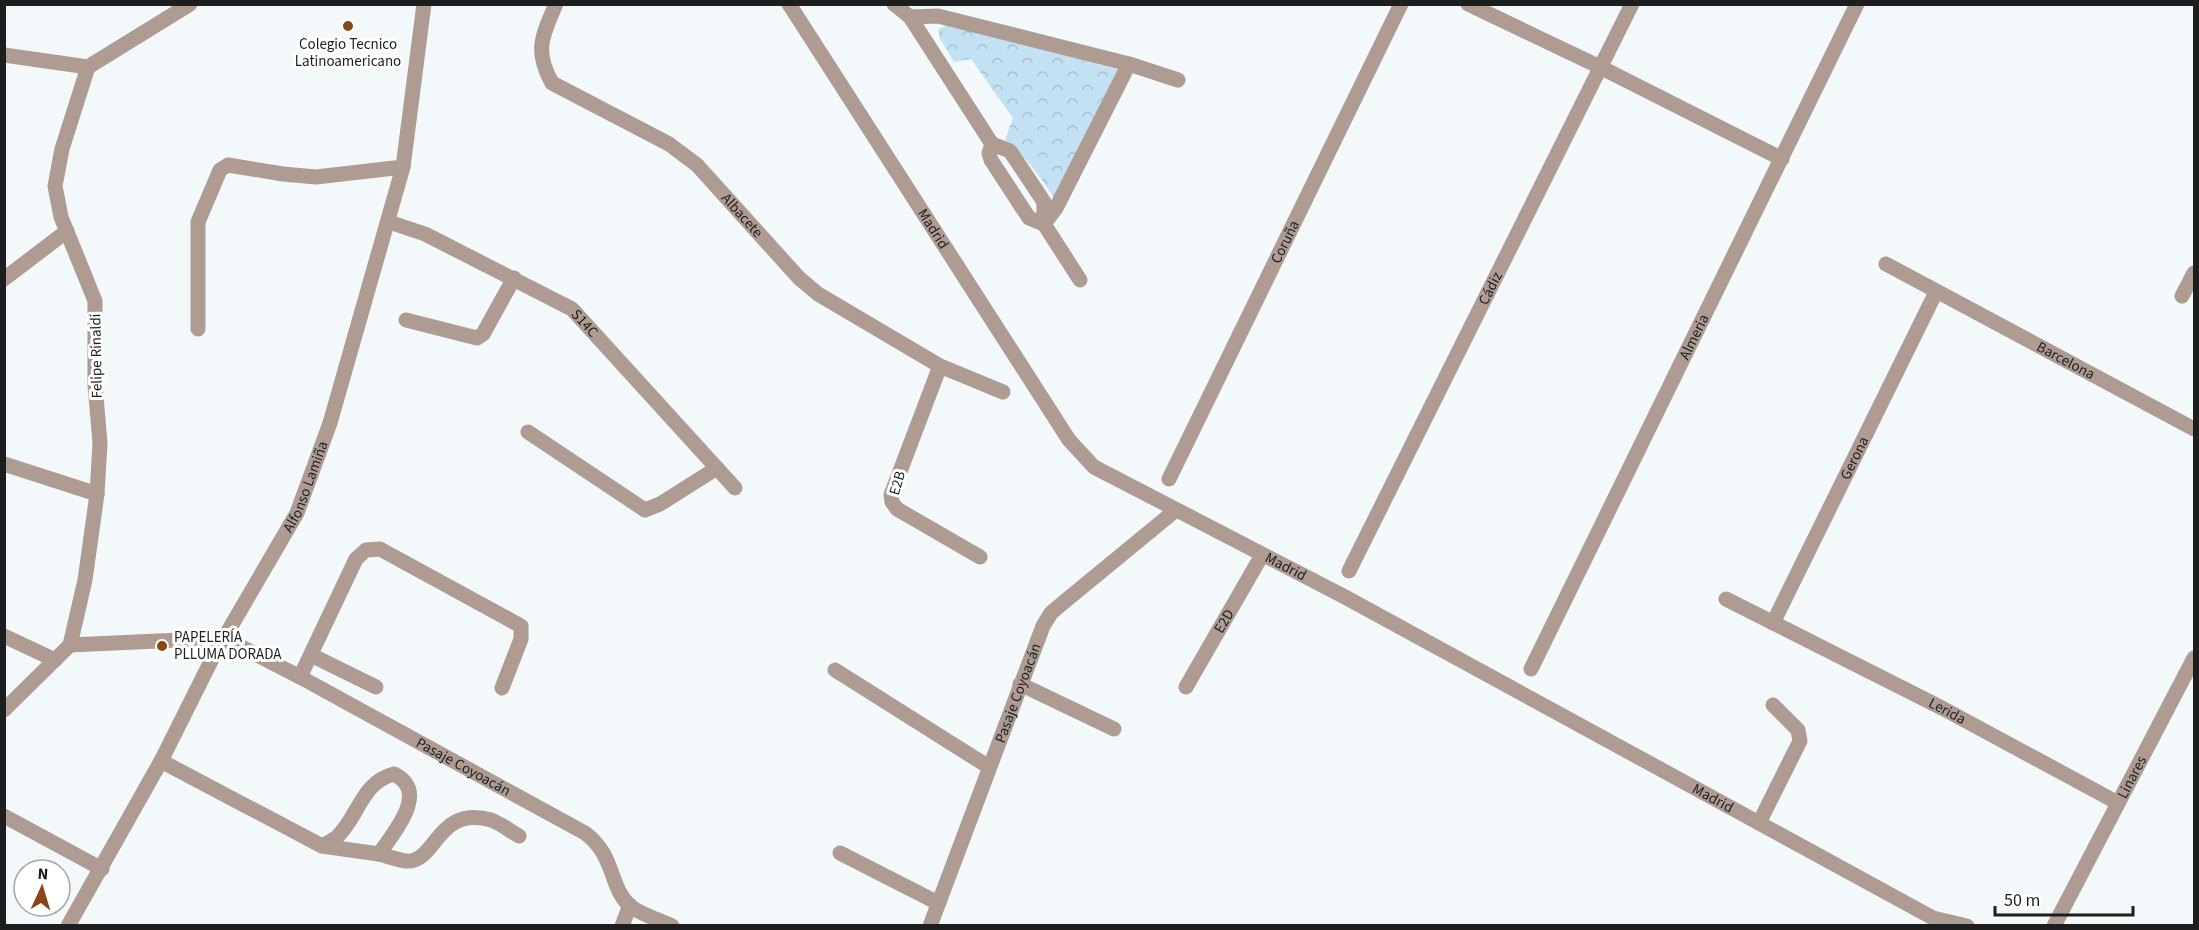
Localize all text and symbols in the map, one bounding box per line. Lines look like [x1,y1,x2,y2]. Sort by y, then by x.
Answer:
marker: Colegio Tecnico Latinoamericano [341,19,355,33]
place label: Colegio Tecnico Latinoamericano [295,34,401,72]
street label: Albacete [716,188,768,242]
street label: Madrid [912,205,954,253]
street label: Coruña [1266,217,1305,267]
street label: Cádiz [1473,268,1508,309]
street label: S14C [566,305,603,342]
street label: Almeria [1674,311,1714,363]
street label: Felipe Rinaldi [85,313,108,399]
street label: Barcelona [2033,337,2098,385]
street label: Gerona [1835,433,1874,483]
street label: Alfonso Lamiña [278,438,333,537]
street label: E2B [884,468,911,498]
street label: Madrid [1261,547,1310,586]
street label: E2D [1209,605,1240,637]
place label: PAPELERÍA PLLUMA DORADA [174,627,282,665]
marker: PAPELERÍA PLLUMA DORADA [155,639,169,653]
street label: Pasaje Coyoacán [990,640,1047,746]
street label: Lerida [1925,693,1969,730]
street label: Pasaje Coyoacán [412,733,514,801]
street label: Linares [2112,752,2152,802]
street label: Madrid [1688,779,1737,818]
north arrow [12,858,72,918]
text: N [37,863,49,885]
scale bar [1995,879,2133,917]
text: 50 m [2004,888,2040,913]

